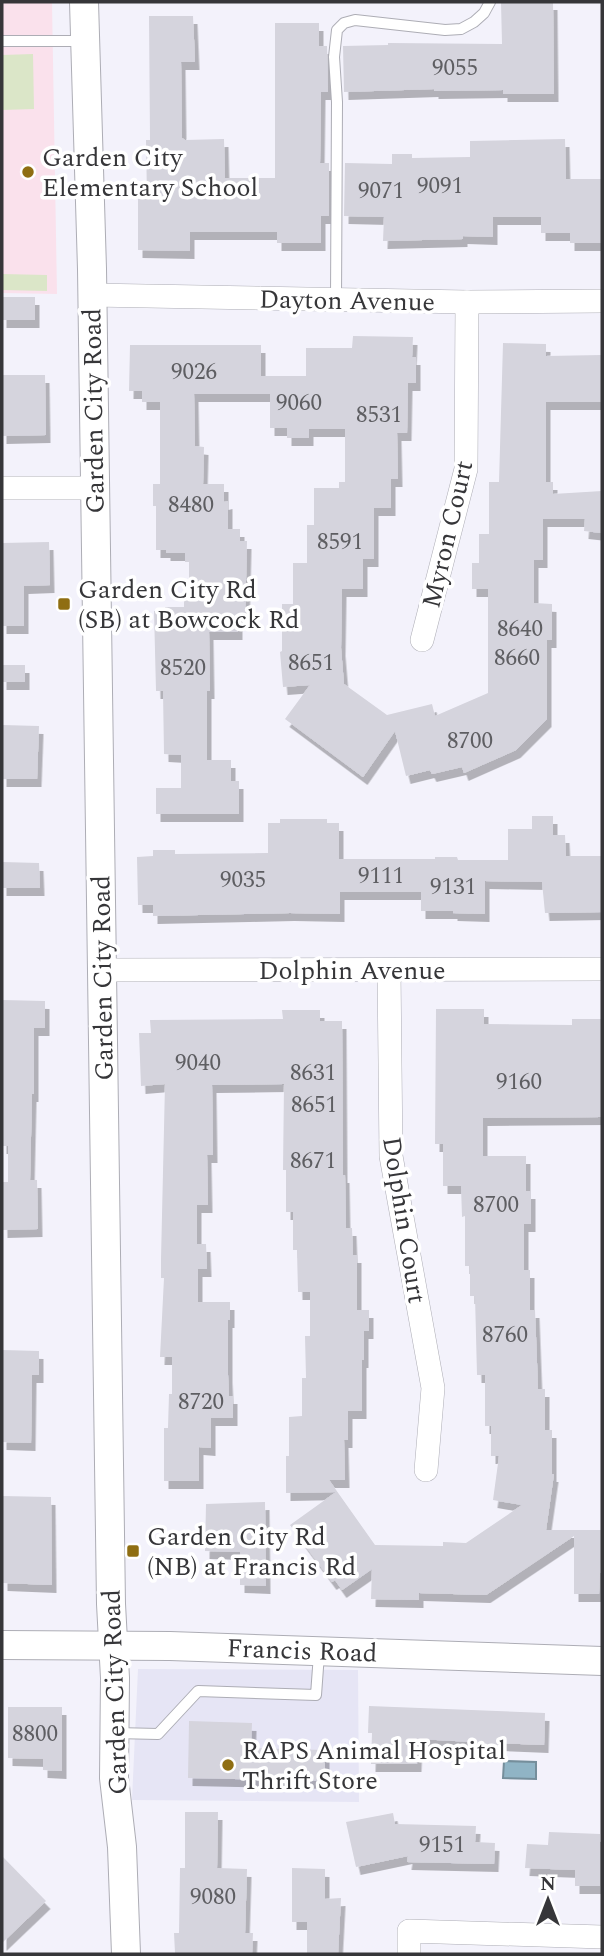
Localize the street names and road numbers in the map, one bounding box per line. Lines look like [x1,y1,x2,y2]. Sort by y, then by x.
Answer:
street label: Dayton Avenue [259,279,435,323]
street label: Garden City Road [72,308,116,514]
street label: Myron Court [412,456,484,612]
street label: Garden City Road [81,875,125,1081]
street label: Dolphin Avenue [258,951,446,991]
street label: Dolphin Court [371,1134,437,1306]
street label: Garden City Road [91,1589,139,1795]
street label: Francis Road [226,1628,378,1674]

